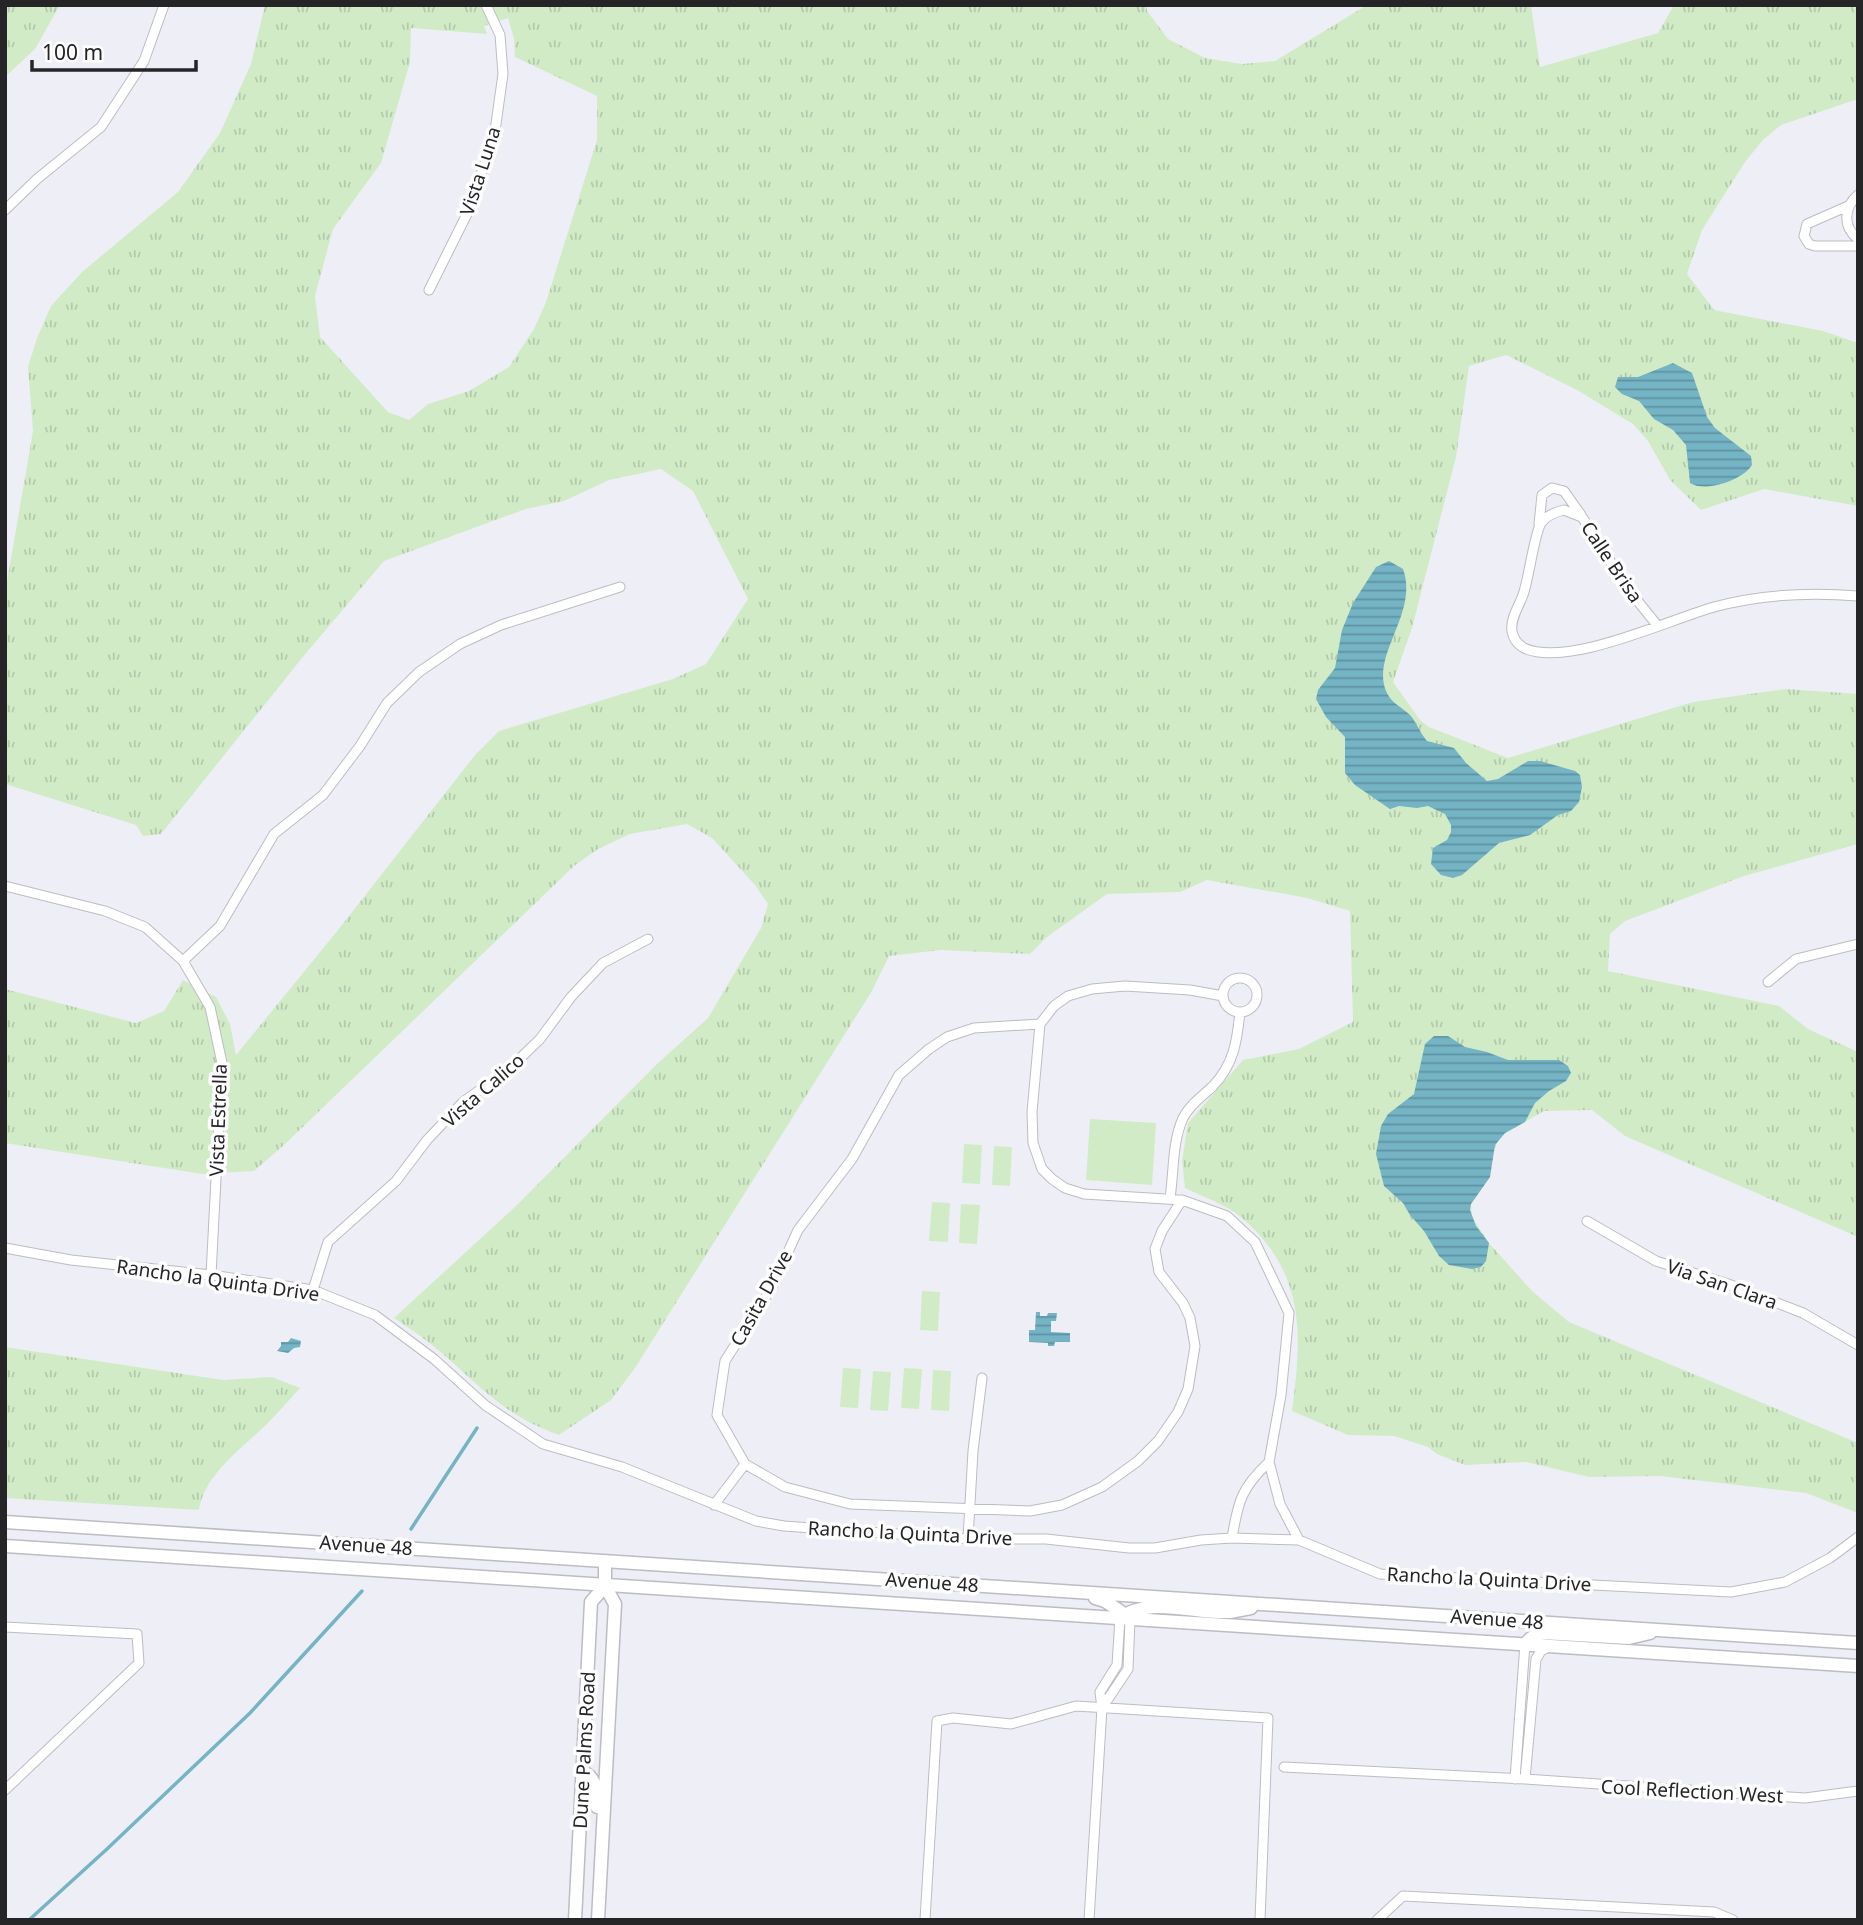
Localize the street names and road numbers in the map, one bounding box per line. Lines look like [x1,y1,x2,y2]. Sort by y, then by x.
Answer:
street label: Vista Luna [453,123,507,219]
street label: Calle Brisa [1575,516,1649,608]
street label: Vista Calico [436,1047,530,1133]
street label: Vista Estrella [203,1063,233,1177]
street label: Casita Drive [724,1245,798,1351]
street label: Rancho la Quinta Drive [115,1253,321,1307]
street label: Via San Clara [1663,1253,1781,1315]
street label: Rancho la Quinta Drive [807,1515,1013,1551]
street label: Avenue 48 [319,1529,413,1561]
street label: Rancho la Quinta Drive [1386,1561,1592,1597]
street label: Avenue 48 [885,1566,979,1598]
street label: Avenue 48 [1450,1603,1544,1635]
street label: Dune Palms Road [567,1671,601,1829]
street label: Cool Reflection West [1600,1773,1784,1809]

